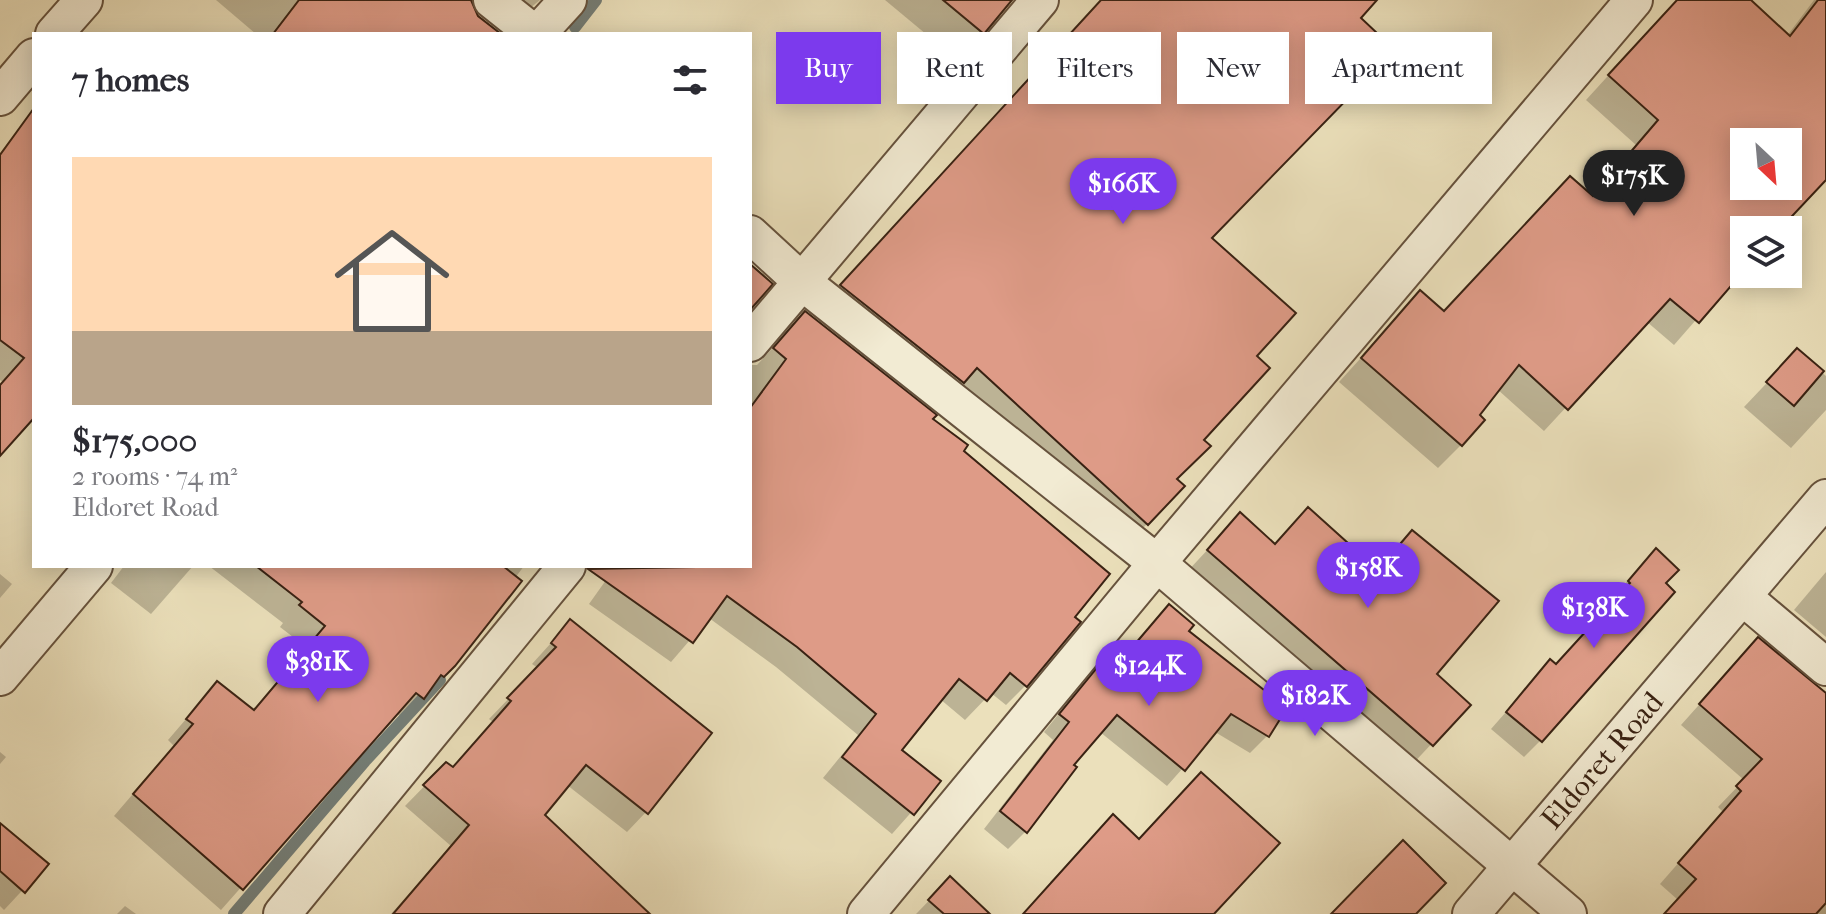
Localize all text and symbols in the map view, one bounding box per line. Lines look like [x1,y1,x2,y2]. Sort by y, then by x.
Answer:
chip: Buy [776,32,881,104]
chip: Rent [897,32,1012,104]
chip: Filters [1028,32,1161,104]
chip: New [1177,32,1289,104]
chip: Apartment [1305,32,1492,104]
icon: filters [668,58,712,102]
text: 7 homes [72,60,189,100]
north arrow [1730,128,1802,200]
map controls [1730,128,1802,288]
pin: $175K [1578,150,1690,218]
pin: $166K [1067,158,1179,226]
text: $175K [1601,160,1667,191]
text: $166K [1088,168,1158,199]
icon: home [320,209,464,353]
button: layers [1730,216,1802,288]
text: $175,000 [72,421,197,461]
text: 2 rooms · 74 m² [72,461,237,492]
text: Eldoret Road [72,492,219,523]
pin: $158K [1312,542,1424,610]
text: $158K [1335,552,1401,583]
pin: $138K [1538,582,1650,650]
text: $138K [1561,592,1627,623]
pin: $381K [262,636,374,704]
pin: $124K [1093,640,1205,708]
text: $381K [285,646,351,677]
text: $124K [1113,650,1185,681]
pin: $182K [1259,670,1371,738]
text: $182K [1281,680,1349,711]
street label: Eldoret Road [1534,684,1671,836]

